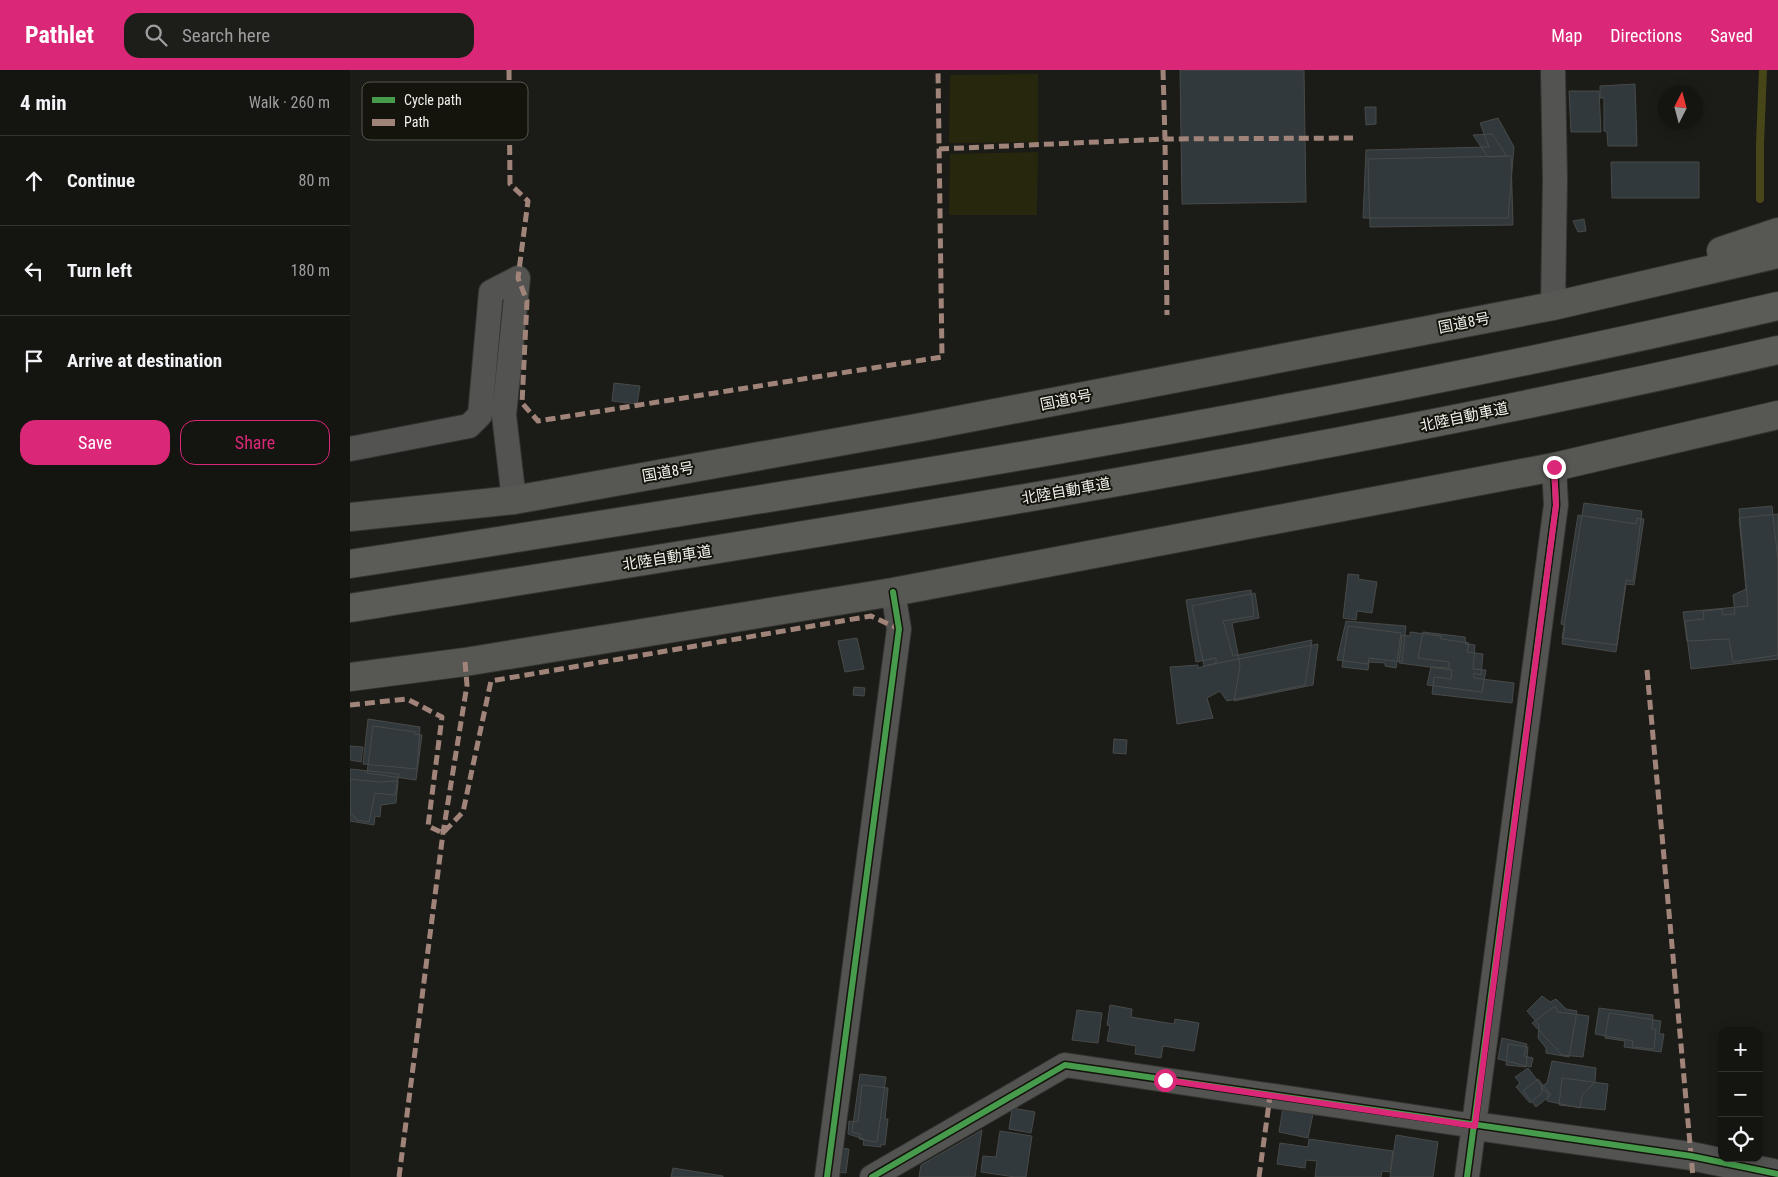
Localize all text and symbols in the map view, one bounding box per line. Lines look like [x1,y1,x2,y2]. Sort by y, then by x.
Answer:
search box [124,13,474,58]
text: Pathlet [25,21,94,49]
icon: search [142,21,170,49]
text: Search here [182,24,270,47]
text: Map [1551,25,1582,46]
text: Directions [1610,25,1682,46]
text: Saved [1710,25,1753,46]
legend [362,82,528,140]
north arrow [1658,85,1703,130]
text: 4 min [20,91,67,115]
text: Cycle path [404,92,462,108]
text: Walk · 260 m [249,93,330,112]
text: Path [404,114,429,130]
icon: ahead [20,167,48,195]
text: Continue [67,169,135,192]
text: 80 m [298,171,330,190]
icon: left [20,257,48,285]
text: Turn left [67,259,132,282]
text: 180 m [291,261,330,280]
street label: 国道8号 [1437,309,1491,337]
icon: arrive [20,347,48,375]
text: Arrive at destination [67,349,222,372]
street label: 国道8号 [1039,386,1093,414]
street label: 北陸自動車道 [1418,399,1510,435]
button: Save [20,420,170,465]
button: Share [180,420,330,465]
route end [1543,456,1566,479]
street label: 国道8号 [641,459,695,485]
street label: 北陸自動車道 [1020,474,1112,508]
street label: 北陸自動車道 [621,542,713,574]
map controls [1718,1027,1763,1162]
button: + [1718,1027,1763,1072]
route start [1154,1069,1177,1092]
button: − [1718,1072,1763,1117]
button: locate [1718,1117,1763,1162]

